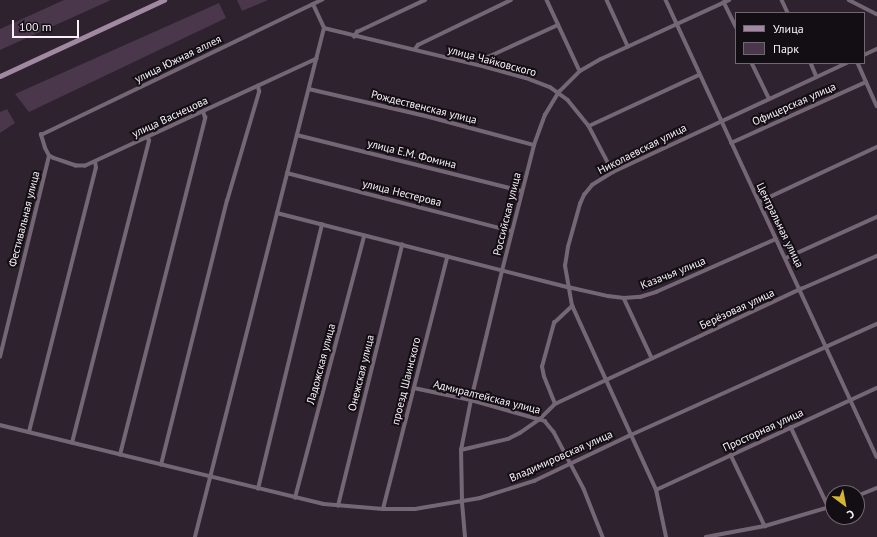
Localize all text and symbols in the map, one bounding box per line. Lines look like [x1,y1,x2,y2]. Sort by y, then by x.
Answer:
scale bar [14,12,81,38]
legend [735,12,865,64]
text: 100 m [19,19,52,34]
text: Улица [773,21,804,36]
street label: улица Южная аллея [132,32,224,86]
text: Парк [773,41,799,56]
street label: улица Чайковского [446,43,538,79]
street label: Офицерская улица [750,80,838,128]
street label: Рождественская улица [370,87,478,127]
street label: улица Васнецова [130,94,210,140]
street label: Николаевская улица [595,121,689,177]
street label: улица Е.М. Фомина [366,136,458,172]
street label: Фестивальная улица [6,170,42,268]
street label: Российская улица [490,171,524,257]
street label: улица Нестерова [361,177,443,209]
street label: Центральная улица [754,180,806,270]
street label: Казачья улица [638,254,708,292]
street label: Берёзовая улица [697,286,777,332]
street label: Ладожская улица [304,322,338,406]
street label: Онежская улица [345,334,377,412]
street label: проезд Шаинского [389,336,423,426]
street label: Адмиралтейская улица [432,377,542,417]
street label: Просторная улица [721,406,805,454]
street label: Владимировская улица [507,427,615,485]
north arrow [825,485,865,525]
text: С [845,507,857,522]

